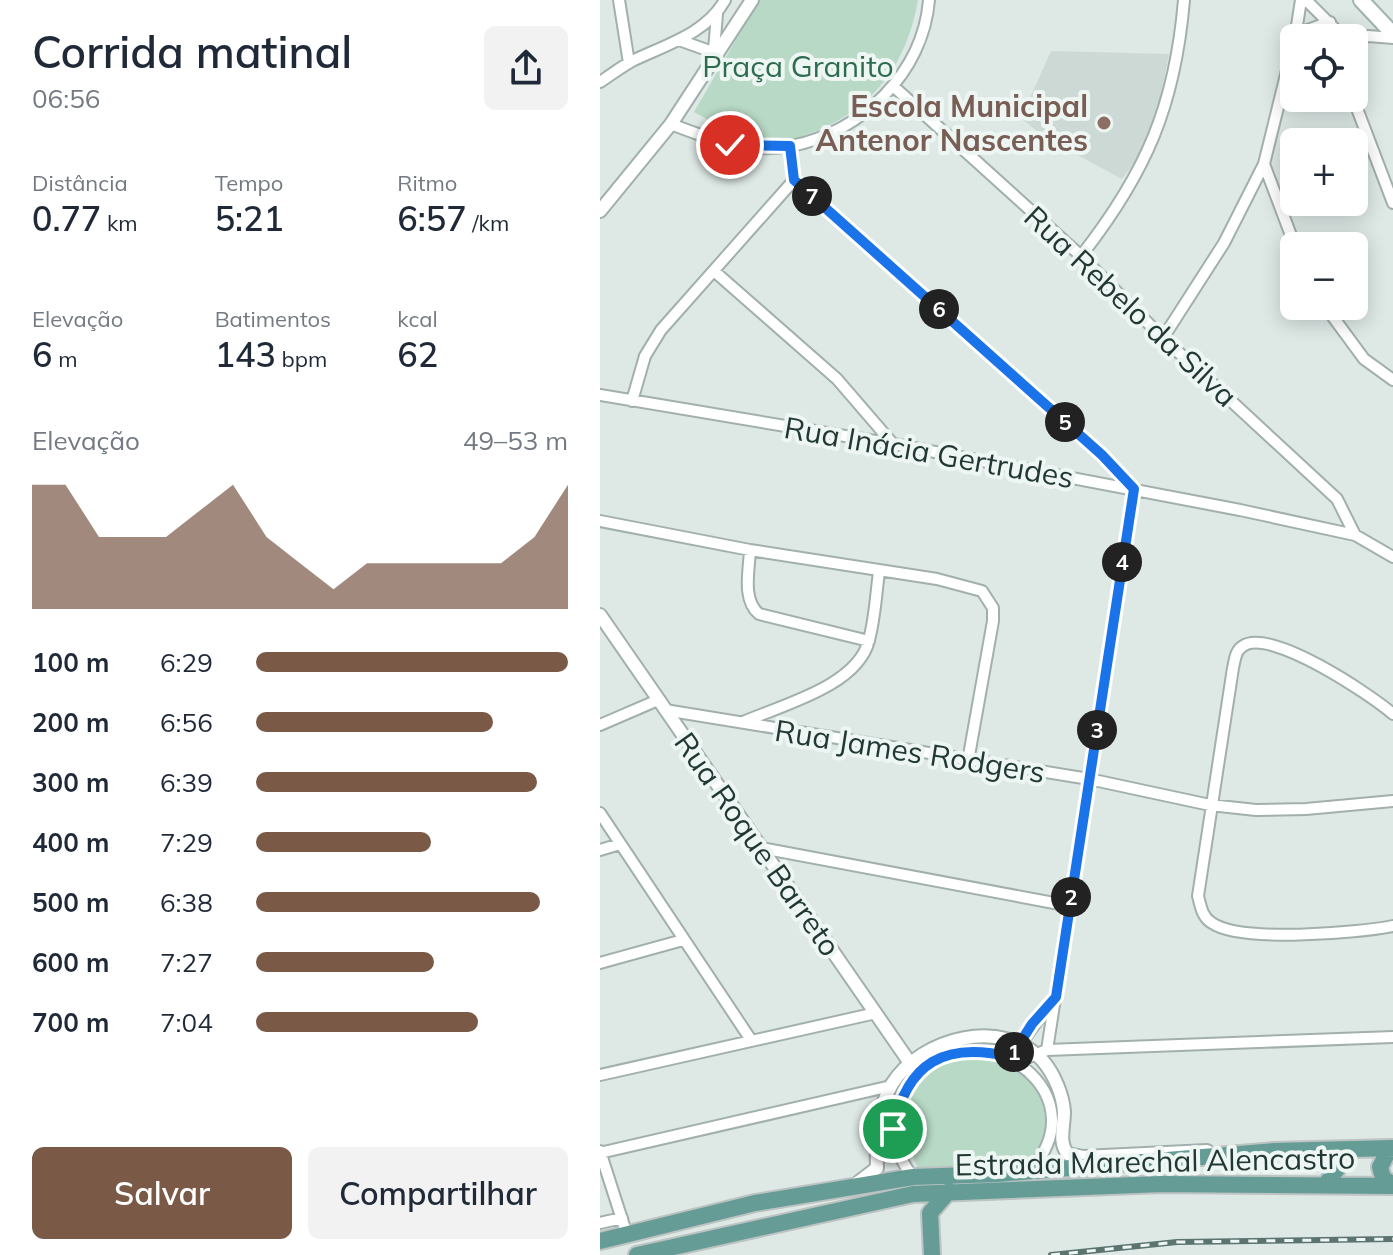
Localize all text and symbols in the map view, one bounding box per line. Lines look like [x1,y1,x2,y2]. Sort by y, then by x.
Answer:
text: Corrida matinal [32,24,352,79]
map controls [1280,24,1368,320]
button: locate [1280,24,1368,112]
button: share [484,26,568,110]
park label: Praça Granito [702,47,894,85]
text: 06:56 [32,82,100,115]
place label: Escola Municipal Antenor Nascentes [816,87,1088,159]
pin [696,111,764,179]
marker: Escola Municipal Antenor Nascentes [1095,114,1113,132]
icon: check [708,123,752,167]
button: + [1280,128,1368,216]
text: Distância [32,169,128,197]
text: Tempo [215,169,283,197]
text: Ritmo [397,169,457,197]
pin: 7 [792,176,832,216]
text: 7 [805,182,819,210]
text: 0.77 [32,197,101,240]
text: 5:21 [215,197,284,240]
text: 6:57 [397,197,467,240]
street label: Rua Rebelo da Silva [1017,197,1245,415]
text: km [101,209,138,237]
text: /km [467,209,509,237]
button: − [1280,232,1368,320]
pin: 6 [919,289,959,329]
text: 6 [932,295,946,323]
text: Elevação [32,305,123,333]
text: Batimentos [215,305,331,333]
text: kcal [397,305,438,333]
text: 6 [32,333,52,376]
text: 143 [215,333,276,376]
text: 62 [397,333,438,376]
text: m [52,345,77,373]
text: bpm [276,345,327,373]
pin: 5 [1045,402,1085,442]
street label: Rua Inácia Gertrudes [781,408,1077,496]
text: 5 [1058,408,1072,436]
text: Elevação [32,424,140,457]
text: 49–53 m [463,424,568,457]
pin: 4 [1102,542,1142,582]
text: 4 [1115,548,1129,576]
text: 100 m [32,646,109,679]
text: 6:29 [160,646,213,679]
text: 200 m [32,706,109,739]
text: 6:56 [160,706,213,739]
pin: 3 [1077,710,1117,750]
street label: Rua James Rodgers [772,711,1048,791]
text: 3 [1090,716,1104,744]
street label: Rua Roque Barreto [667,725,849,963]
text: 300 m [32,766,109,799]
text: 6:39 [160,766,213,799]
text: 400 m [32,826,109,859]
text: 7:29 [160,826,213,859]
pin: 2 [1051,877,1091,917]
text: 2 [1064,883,1078,911]
text: 500 m [32,886,109,919]
text: 6:38 [160,886,213,919]
text: 600 m [32,946,109,979]
text: 7:27 [160,946,213,979]
text: 700 m [32,1006,109,1039]
text: 7:04 [160,1006,213,1039]
pin: 1 [994,1032,1034,1072]
text: 1 [1007,1038,1021,1066]
pin [859,1095,927,1163]
icon: arrive [871,1107,915,1151]
street label: Estrada Marechal Alencastro [955,1139,1355,1183]
button: Salvar [32,1147,292,1239]
button: Compartilhar [308,1147,568,1239]

